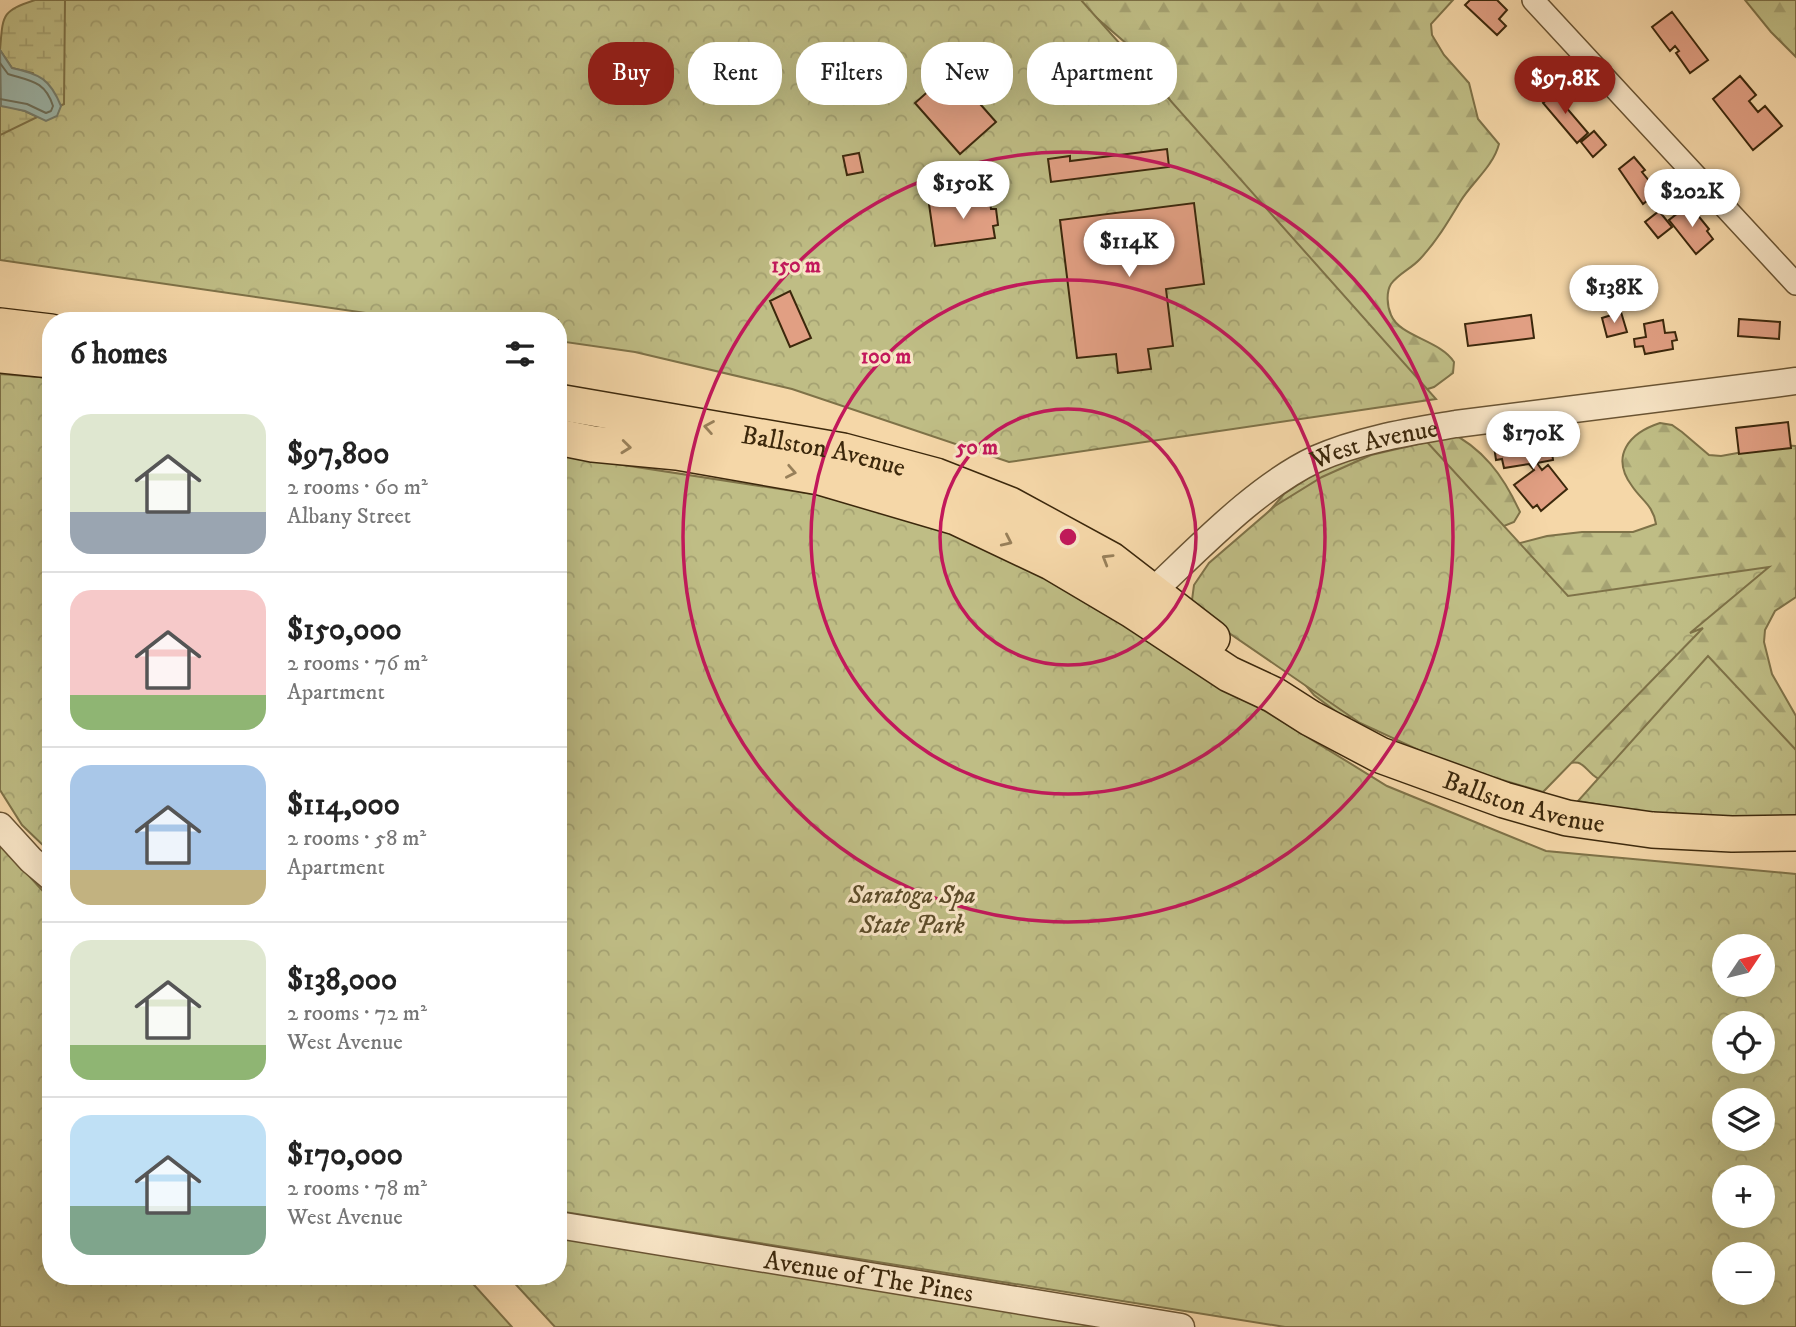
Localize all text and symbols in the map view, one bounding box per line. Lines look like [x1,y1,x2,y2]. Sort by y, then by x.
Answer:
chip: Buy [588,42,674,105]
chip: Rent [688,42,782,105]
chip: Filters [796,42,907,105]
chip: New [921,42,1013,105]
chip: Apartment [1027,42,1177,105]
pin: $97.8K [1508,57,1622,116]
text: $97.8K [1530,64,1600,93]
pin: $150K [914,162,1012,221]
text: $150K [933,169,993,198]
pin: $202K [1643,170,1741,229]
text: $202K [1660,177,1724,206]
pin: $114K [1080,219,1178,279]
text: $114K [1100,227,1158,256]
text: 150 m [771,253,821,279]
pin: $138K [1565,266,1663,325]
text: $138K [1585,273,1643,302]
icon: filters [501,335,539,373]
text: 6 homes [70,336,167,373]
text: 100 m [861,344,911,370]
street label: West Avenue [1304,412,1440,478]
pin: $170K [1484,412,1582,471]
street label: Ballston Avenue [739,419,909,485]
text: $170K [1502,419,1564,448]
one-way arrow [703,420,715,435]
text: 50 m [955,435,998,461]
text: $97,800 [287,436,389,473]
one-way arrow [621,439,632,454]
icon: home [126,442,210,526]
one-way arrow [785,463,797,478]
text: 2 rooms · 60 m² [287,473,428,502]
text: Albany Street [287,502,411,531]
centre of rings [1056,525,1080,549]
one-way arrow [1000,533,1012,547]
one-way arrow [1102,554,1115,567]
text: $150,000 [287,612,402,649]
icon: home [126,618,210,702]
text: 2 rooms · 76 m² [287,649,427,678]
text: Apartment [287,678,385,707]
street label: Ballston Avenue [1438,764,1607,841]
text: $114,000 [287,787,400,824]
icon: home [126,793,210,877]
text: 2 rooms · 58 m² [287,824,426,853]
text: Apartment [287,853,385,882]
park label: Saratoga Spa State Park [847,879,976,942]
north arrow [1712,934,1774,998]
map controls [1712,934,1775,1305]
text: $138,000 [287,962,397,999]
icon: home [126,968,210,1052]
text: 2 rooms · 72 m² [287,999,427,1028]
button: locate [1712,1011,1775,1074]
text: West Avenue [287,1028,403,1057]
button: layers [1712,1088,1775,1151]
text: $170,000 [287,1137,403,1174]
icon: home [126,1143,210,1227]
button: + [1712,1165,1775,1228]
text: 2 rooms · 78 m² [287,1174,427,1203]
text: West Avenue [287,1203,403,1232]
button: − [1712,1242,1775,1305]
street label: Avenue of The Pines [762,1244,976,1311]

